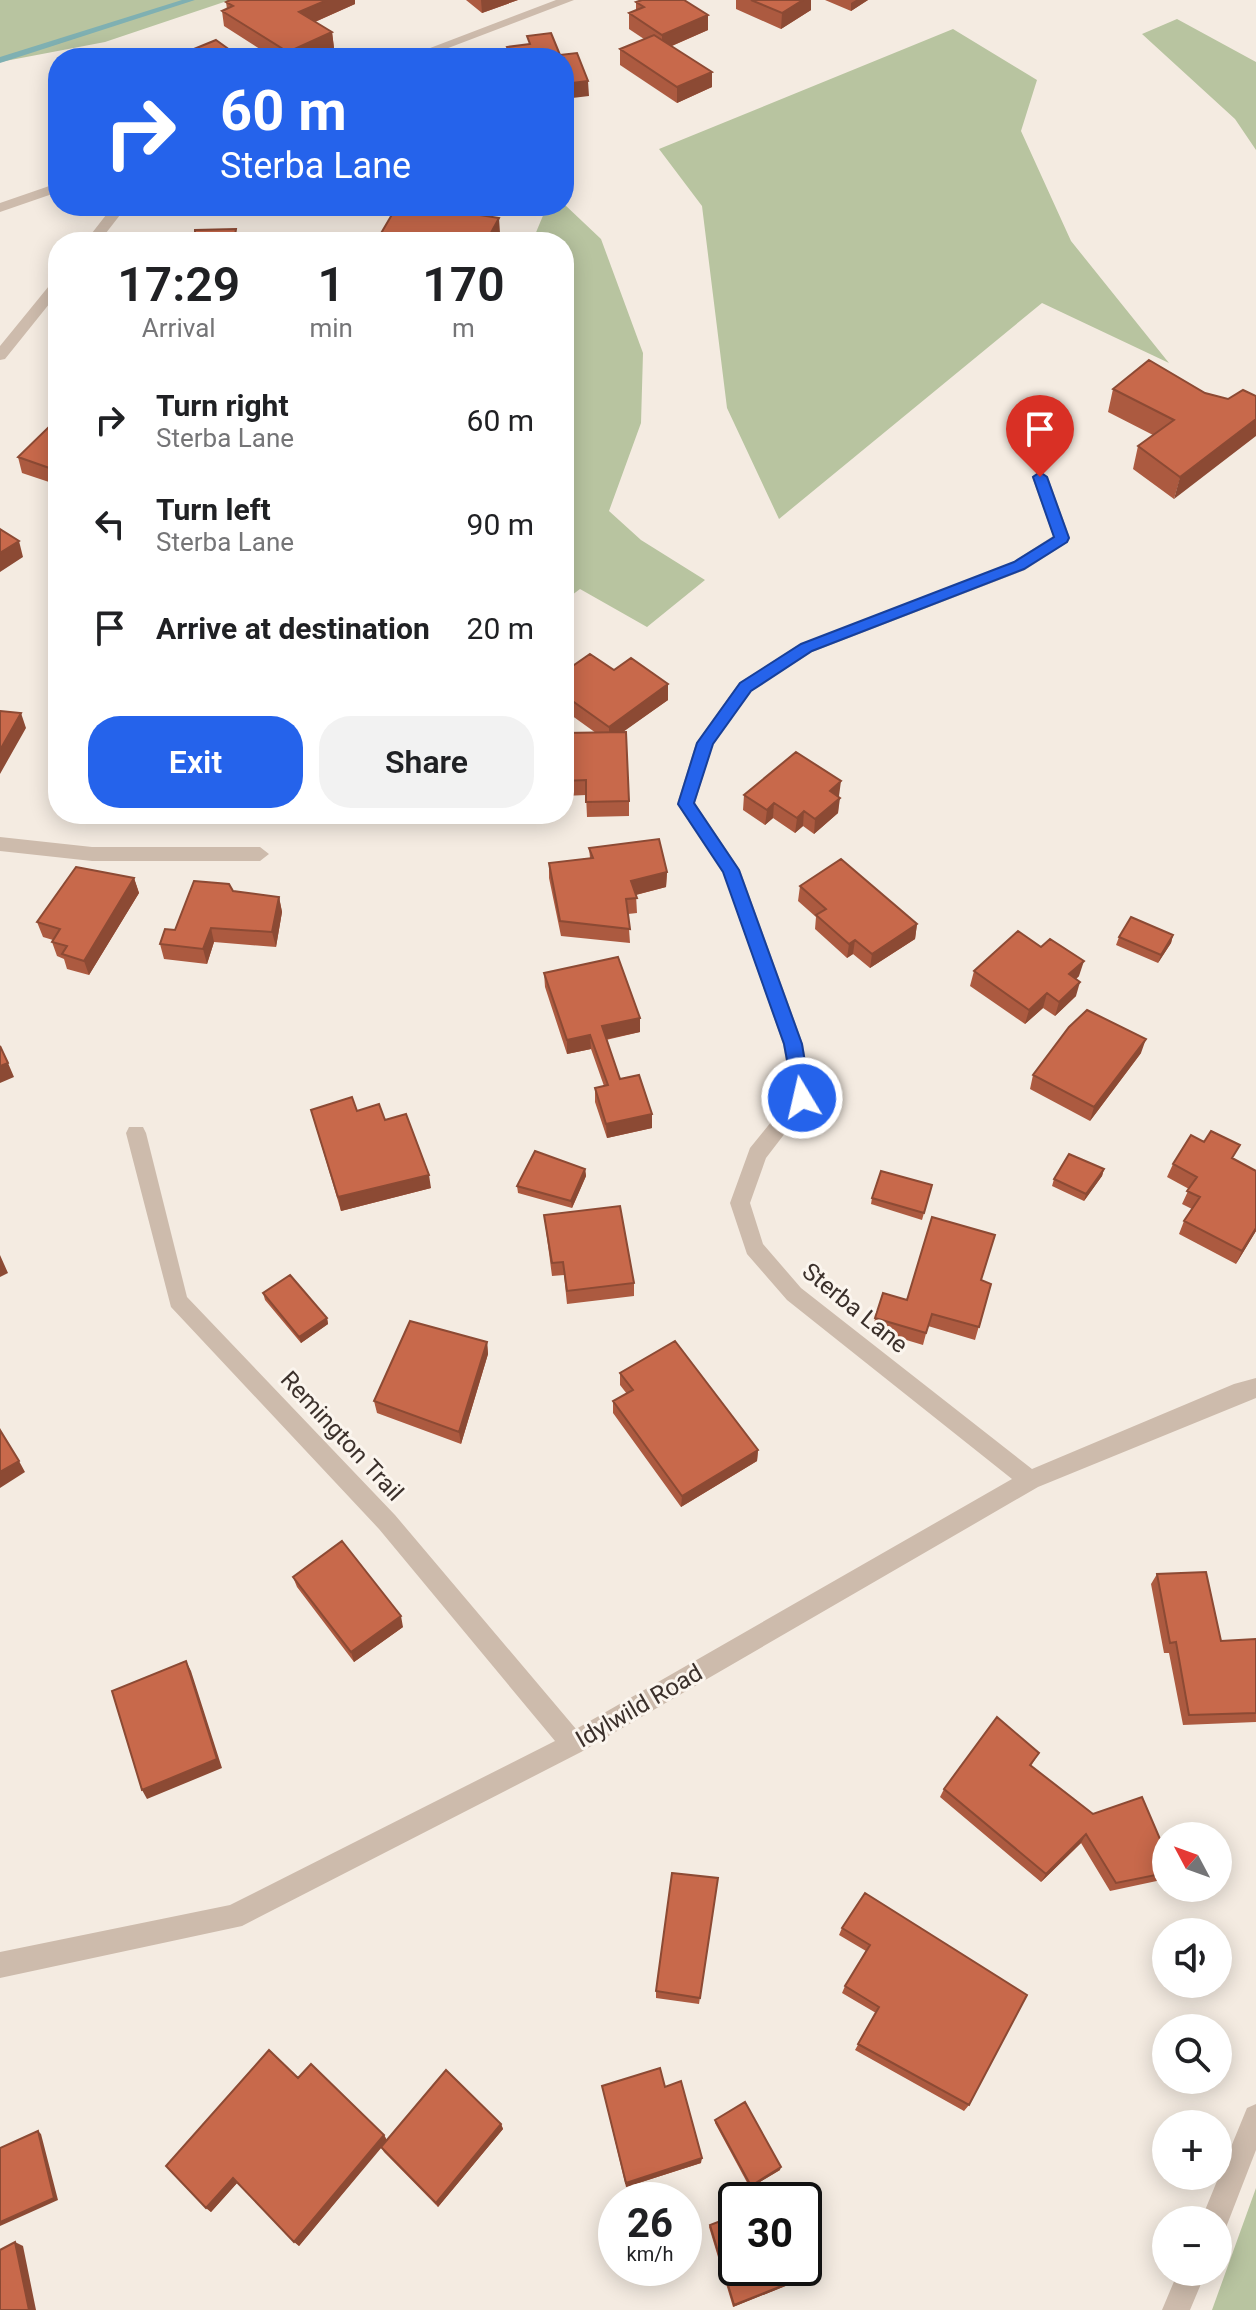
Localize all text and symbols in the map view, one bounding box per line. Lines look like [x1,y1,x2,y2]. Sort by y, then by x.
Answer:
text: 60 m [220,78,347,144]
icon: right [88,80,192,184]
text: Sterba Lane [220,145,411,187]
text: 17:29 [117,256,240,313]
text: 1 [318,256,345,313]
text: 170 [422,256,505,313]
text: Arrival [142,313,216,343]
text: min [309,313,353,343]
text: m [452,313,475,343]
text: Turn right [156,388,289,423]
pin [1006,395,1074,477]
icon: right [88,398,132,442]
text: 60 m [467,403,534,438]
icon: arrive [1018,407,1062,451]
text: Sterba Lane [156,423,294,453]
text: Turn left [156,492,271,527]
icon: left [88,502,132,546]
text: 90 m [467,507,534,542]
text: Sterba Lane [156,527,294,557]
icon: arrive [88,606,132,650]
text: Arrive at destination [156,611,430,646]
text: 20 m [467,611,534,646]
button: Exit [88,716,303,808]
button: Share [319,716,534,808]
position arrow [760,1056,844,1140]
street label: Sterba Lane [797,1257,913,1359]
street label: Remington Trail [275,1365,409,1507]
street label: Idylwild Road [571,1658,707,1754]
north arrow [1152,1822,1232,1902]
map controls [1152,1822,1232,2286]
button: sound [1152,1918,1232,1998]
button: search [1152,2014,1232,2094]
button: + [1152,2110,1232,2190]
speed limit sign: 30 [718,2182,822,2286]
text: 26 [627,2200,673,2247]
button: − [1152,2206,1232,2286]
text: km/h [627,2242,673,2266]

